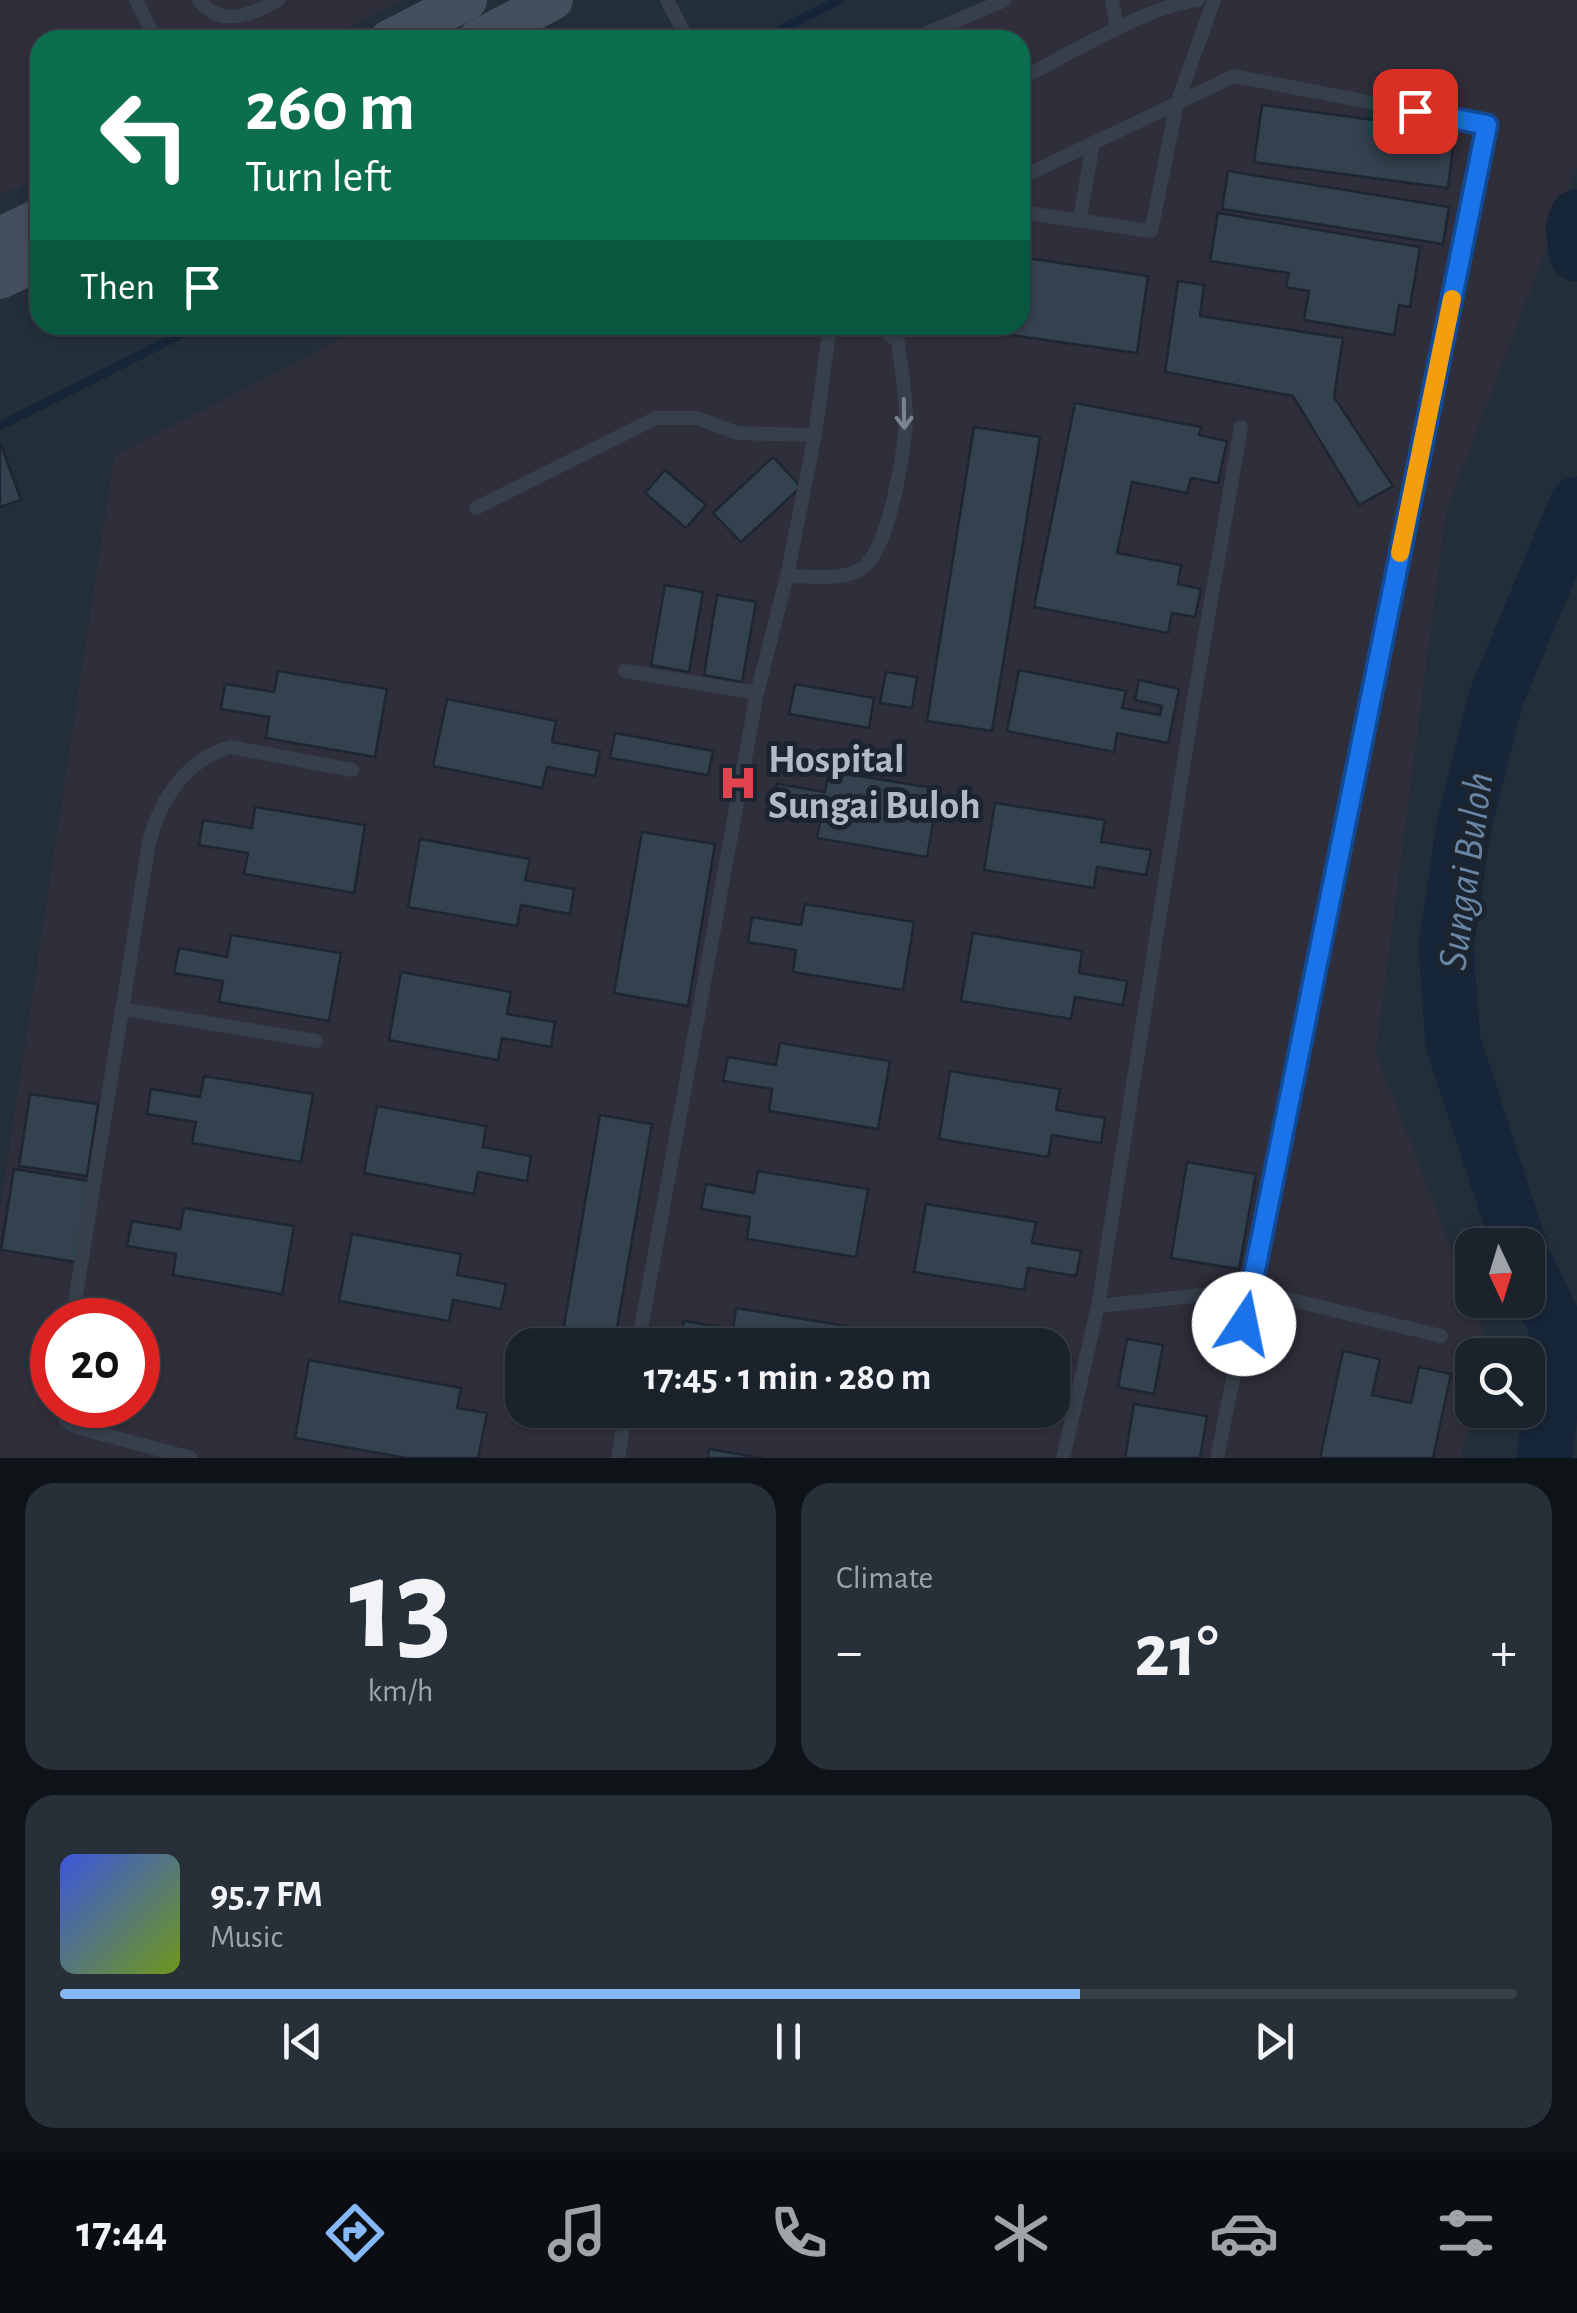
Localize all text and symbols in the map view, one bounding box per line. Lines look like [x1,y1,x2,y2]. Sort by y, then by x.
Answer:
pin [1373,69,1458,154]
icon: left [80,70,210,200]
text: 260 m [245,73,415,143]
icon: arrive [1388,84,1443,139]
text: Turn left [245,155,392,200]
icon: arrive [175,260,230,315]
text: Then [80,269,155,307]
one-way arrow [894,396,914,429]
place label: Hospital Sungai Buloh [768,740,981,826]
hospital icon: Hospital Sungai Buloh [717,762,759,804]
water label: Sungai Buloh [1431,769,1501,973]
north arrow [1455,1228,1545,1318]
map controls [1455,1228,1545,1428]
position arrow [1192,1272,1296,1376]
speed limit sign: 20 [30,1298,160,1428]
button: search [1455,1338,1545,1428]
text: 17:45 · 1 min · 280 m [644,1359,931,1397]
text: 13 [349,1542,452,1672]
text: Climate [836,1562,933,1594]
text: 21° [1134,1615,1219,1690]
text: − [836,1625,862,1680]
text: + [1491,1625,1517,1680]
text: km/h [367,1675,434,1707]
text: 95.7 FM [210,1876,323,1914]
text: Music [210,1921,283,1953]
icon: previous [275,2014,330,2069]
icon: pause [761,2014,816,2069]
icon: next [1247,2014,1302,2069]
icon: directions [320,2198,390,2268]
icon: music [542,2198,612,2268]
icon: phone [764,2198,834,2268]
icon: climate [986,2198,1056,2268]
icon: car [1209,2198,1279,2268]
icon: filters [1431,2198,1501,2268]
text: 17:44 [76,2210,167,2255]

